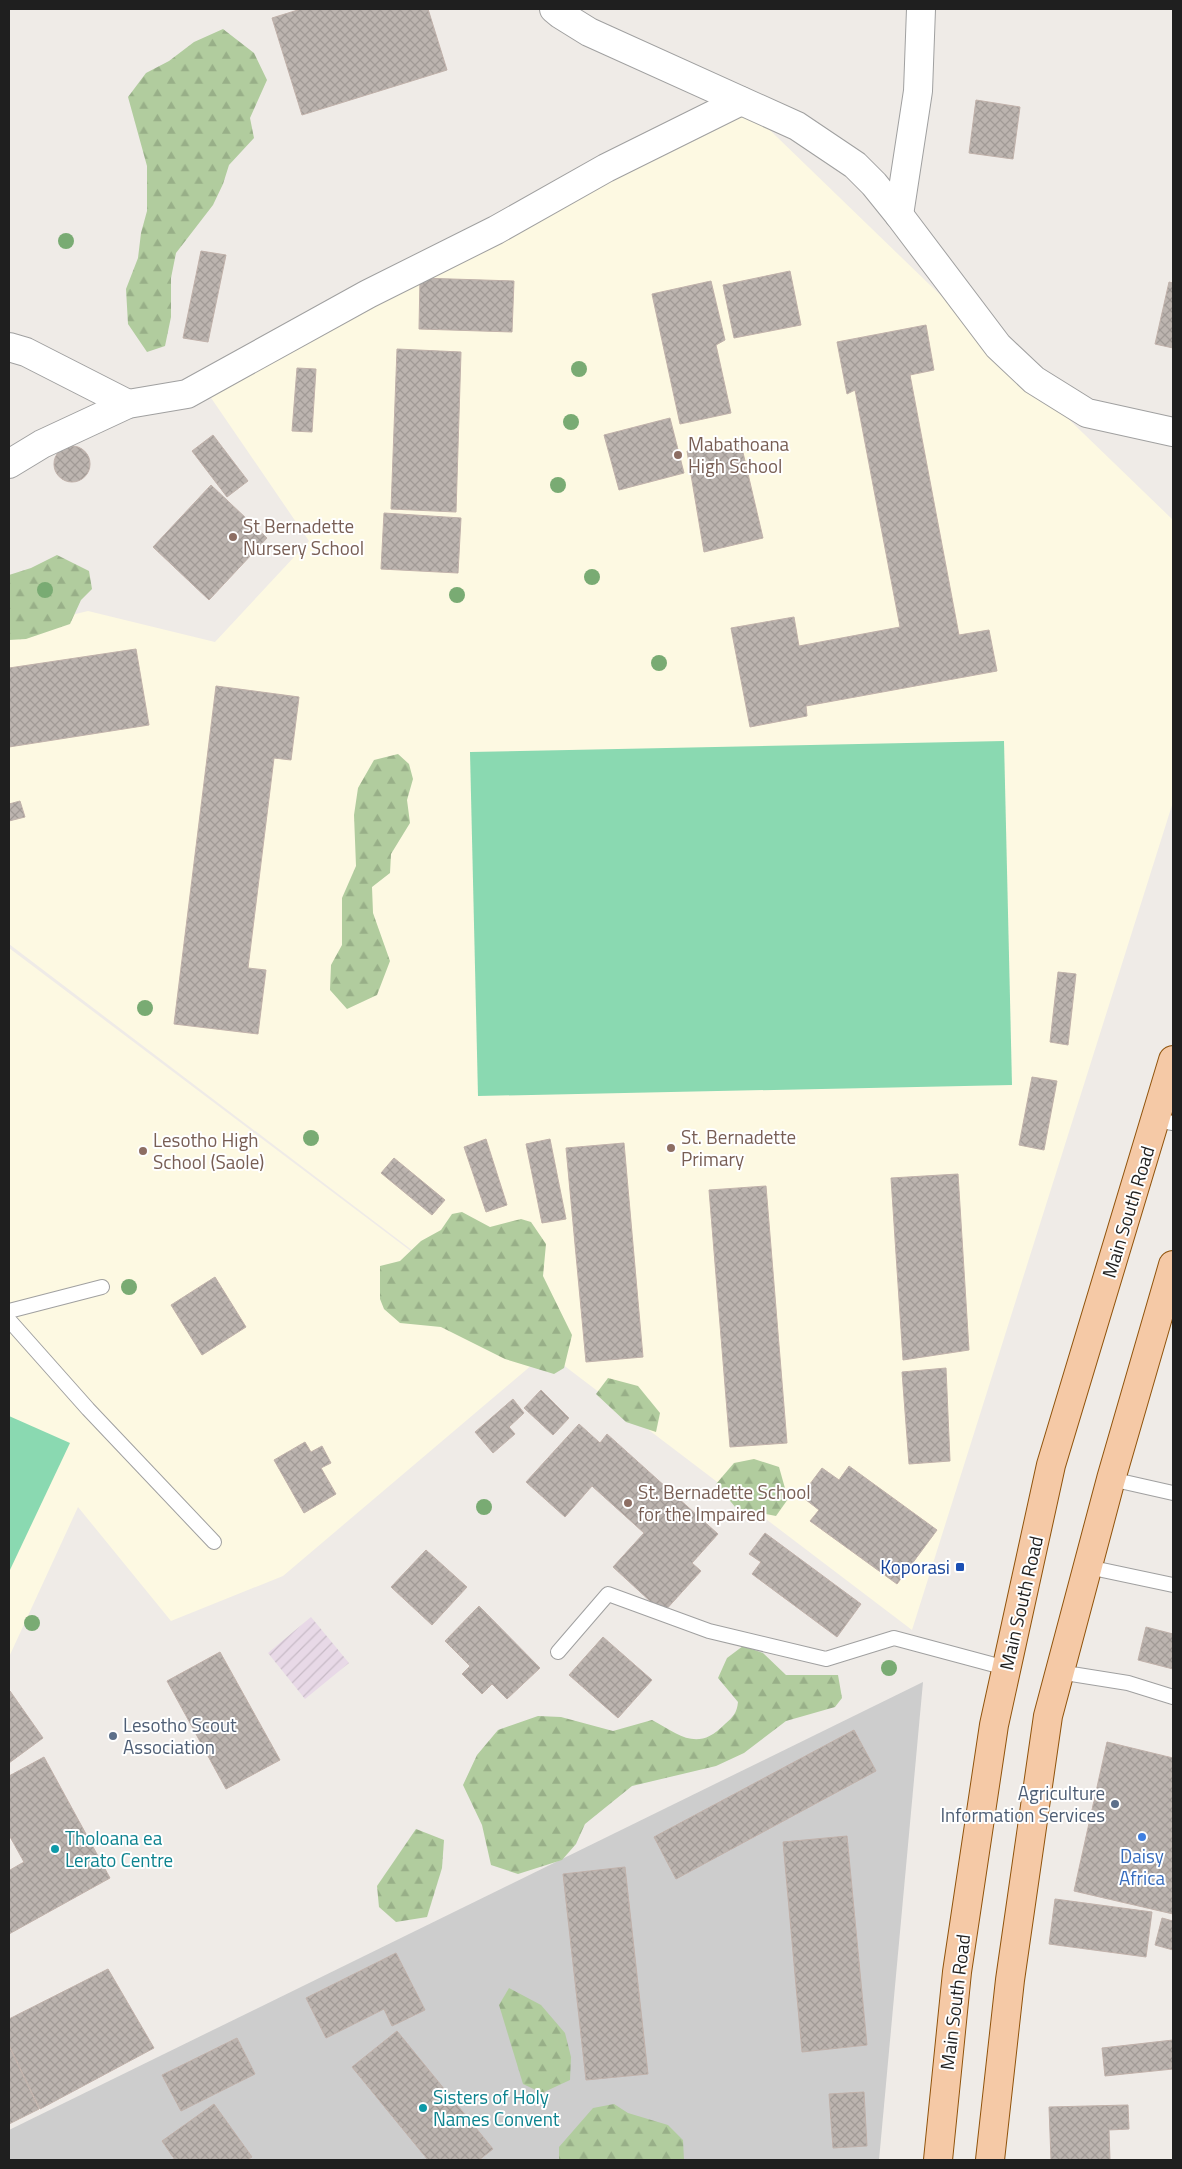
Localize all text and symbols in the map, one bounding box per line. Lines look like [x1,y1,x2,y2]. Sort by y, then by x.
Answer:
place label: Mabathoana High School [688,429,790,480]
marker: Mabathoana High School [672,449,684,461]
place label: St Bernadette Nursery School [243,511,364,562]
marker: St Bernadette Nursery School [227,531,239,543]
place label: St. Bernadette Primary [681,1122,796,1173]
place label: Lesotho High School (Saole) [153,1125,264,1176]
marker: St. Bernadette Primary [665,1142,677,1154]
street label: Main South Road [1094,1142,1161,1281]
marker: Lesotho High School (Saole) [137,1145,149,1157]
place label: St. Bernadette School for the Impaired [638,1477,811,1528]
marker: St. Bernadette School for the Impaired [622,1497,634,1509]
street label: Main South Road [991,1533,1050,1673]
place label: Koporasi [880,1552,950,1581]
marker: Koporasi [954,1561,966,1573]
place label: Lesotho Scout Association [123,1710,237,1761]
marker: Lesotho Scout Association [107,1730,119,1742]
place label: Agriculture Information Services [940,1778,1105,1829]
marker: Agriculture Information Services [1109,1798,1121,1810]
place label: Tholoana ea Lerato Centre [65,1823,173,1874]
marker: Daisy Africa [1136,1831,1148,1843]
place label: Daisy Africa [1119,1841,1165,1892]
marker: Tholoana ea Lerato Centre [49,1843,61,1855]
street label: Main South Road [932,1932,977,2072]
place label: Sisters of Holy Names Convent [433,2082,560,2133]
marker: Sisters of Holy Names Convent [417,2102,429,2114]

